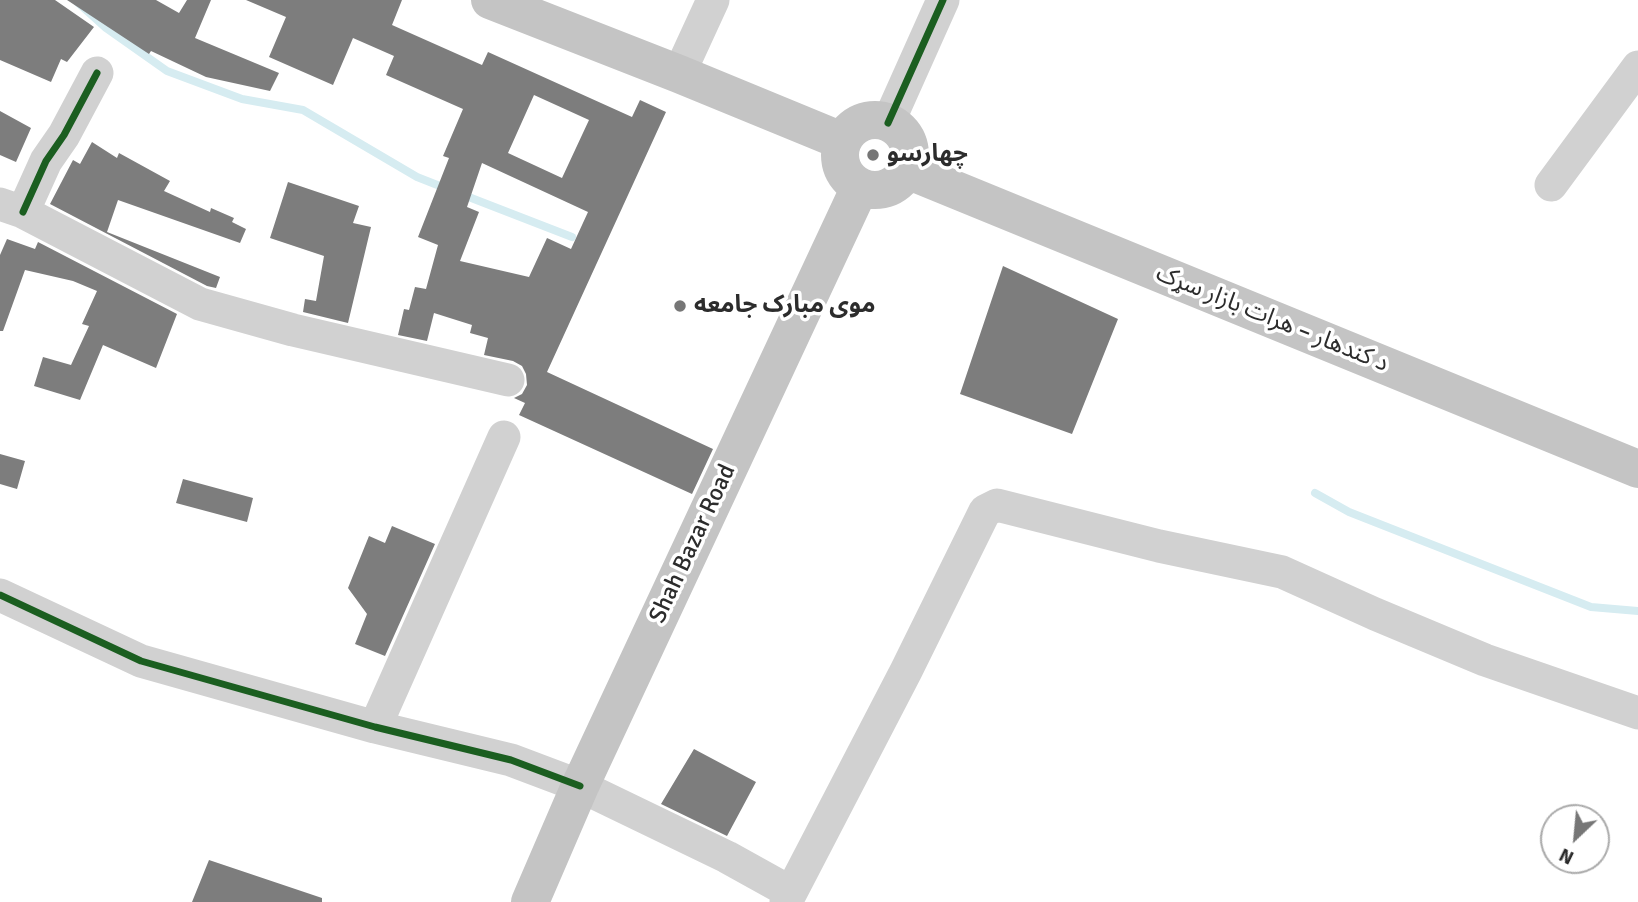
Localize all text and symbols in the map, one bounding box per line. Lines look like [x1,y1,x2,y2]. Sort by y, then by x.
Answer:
place label: چهارسو [887,141,968,169]
marker: چهارسو [865,147,881,163]
street label: د کندهار – هرات بازار سړک [1152,259,1392,379]
place label: موی مبارک جامعه [694,292,876,320]
marker: موی مبارک جامعه [672,298,688,314]
street label: Shah Bazar Road [644,460,742,628]
north arrow [1540,804,1610,874]
text: N [1555,842,1578,870]

